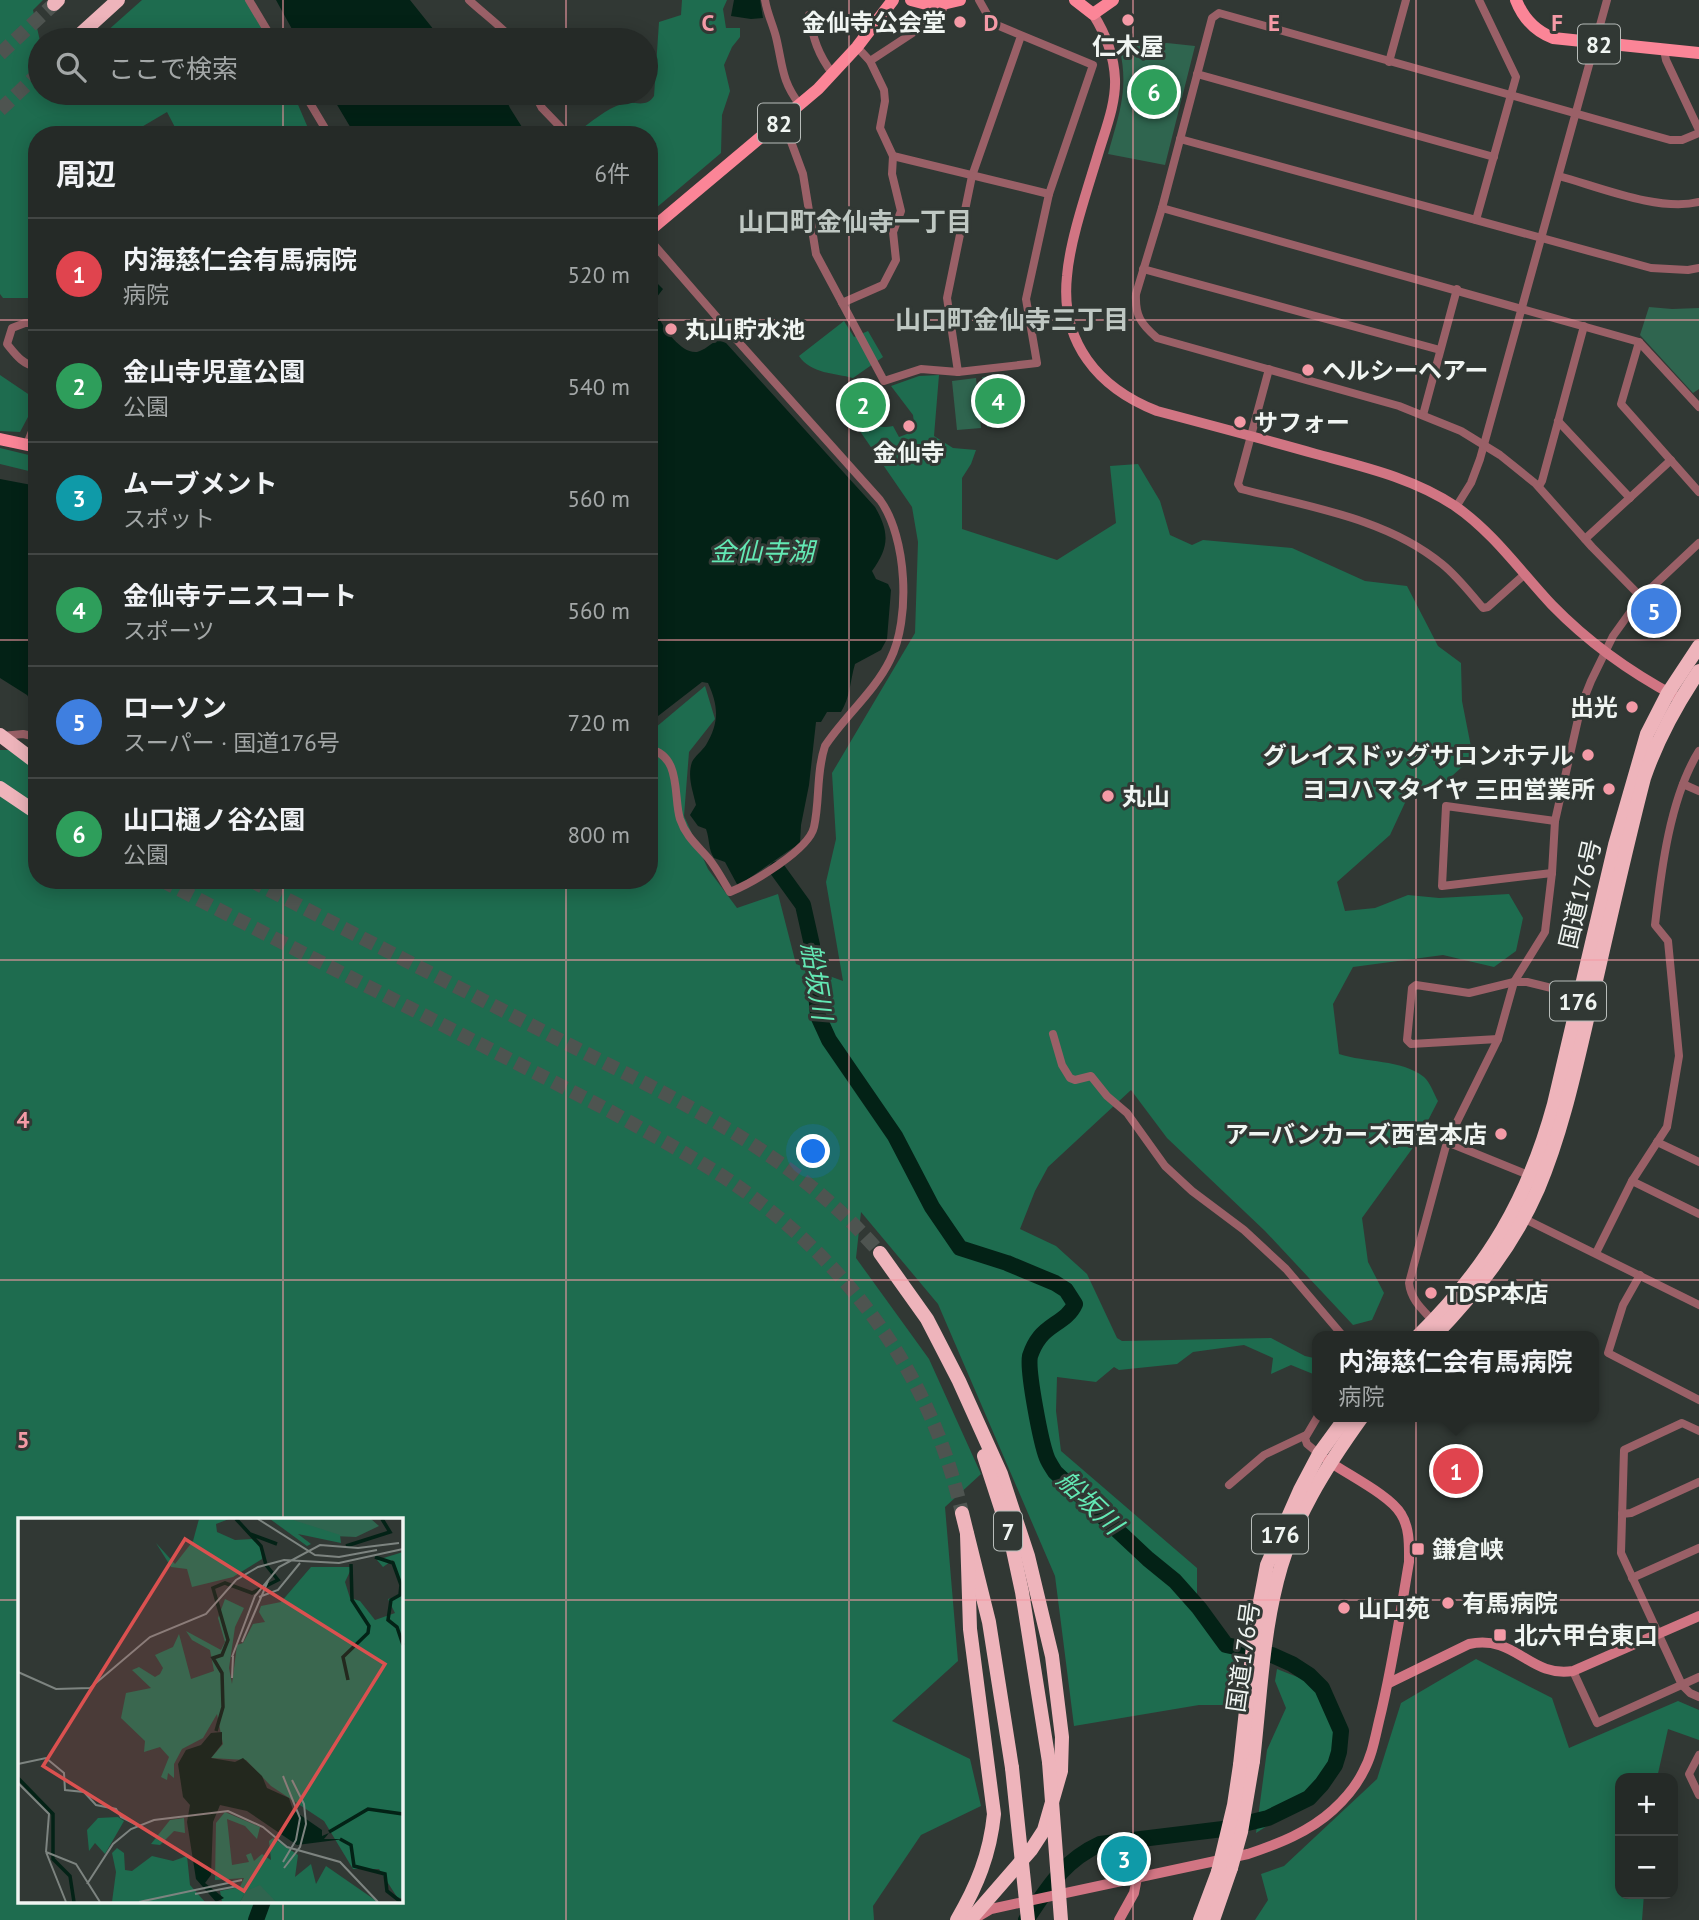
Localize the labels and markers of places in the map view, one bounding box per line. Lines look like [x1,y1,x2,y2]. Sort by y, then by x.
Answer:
place label: 金仙寺公会堂 [802,7,946,38]
marker: 仁木屋 [1120,12,1136,28]
marker: 金仙寺公会堂 [952,14,968,30]
place label: 仁木屋 [1092,31,1164,62]
pin: 6 [1131,66,1177,118]
place label: 丸山貯水池 [685,314,805,345]
marker: 丸山貯水池 [663,321,679,337]
place label: ヘルシーヘアー [1322,355,1489,386]
marker: ヘルシーヘアー [1300,362,1316,378]
pin: 4 [975,375,1021,427]
pin: 2 [840,379,886,431]
place label: サフォー [1254,407,1350,438]
marker: サフォー [1232,414,1248,430]
marker: 金仙寺 [901,418,917,434]
place label: 金仙寺 [873,437,945,468]
pin: 5 [1631,585,1677,637]
place label: 出光 [1570,692,1618,723]
marker: 出光 [1624,699,1640,715]
place label: グレイスドッグサロンホテル [1263,740,1574,771]
marker: グレイスドッグサロンホテル [1580,747,1596,763]
place label: ヨコハマタイヤ 三田営業所 [1302,774,1595,805]
place label: 丸山 [1122,781,1170,812]
marker: ヨコハマタイヤ 三田営業所 [1601,781,1617,797]
marker: 丸山 [1100,788,1116,804]
place label: アーバンカーズ西宮本店 [1225,1119,1487,1150]
marker: アーバンカーズ西宮本店 [1493,1126,1509,1142]
place label: TDSP本店 [1445,1278,1549,1309]
marker: TDSP本店 [1423,1285,1439,1301]
pin: 1 [1433,1445,1479,1497]
place label: 鎌倉峡 [1432,1534,1504,1565]
marker: 鎌倉峡 [1410,1541,1426,1557]
place label: 有馬病院 [1462,1588,1558,1619]
place label: 山口苑 [1358,1593,1430,1624]
marker: 有馬病院 [1440,1595,1456,1611]
marker: 山口苑 [1336,1600,1352,1616]
place label: 北六甲台東口 [1514,1620,1658,1651]
marker: 北六甲台東口 [1492,1627,1508,1643]
pin: 3 [1101,1833,1147,1885]

